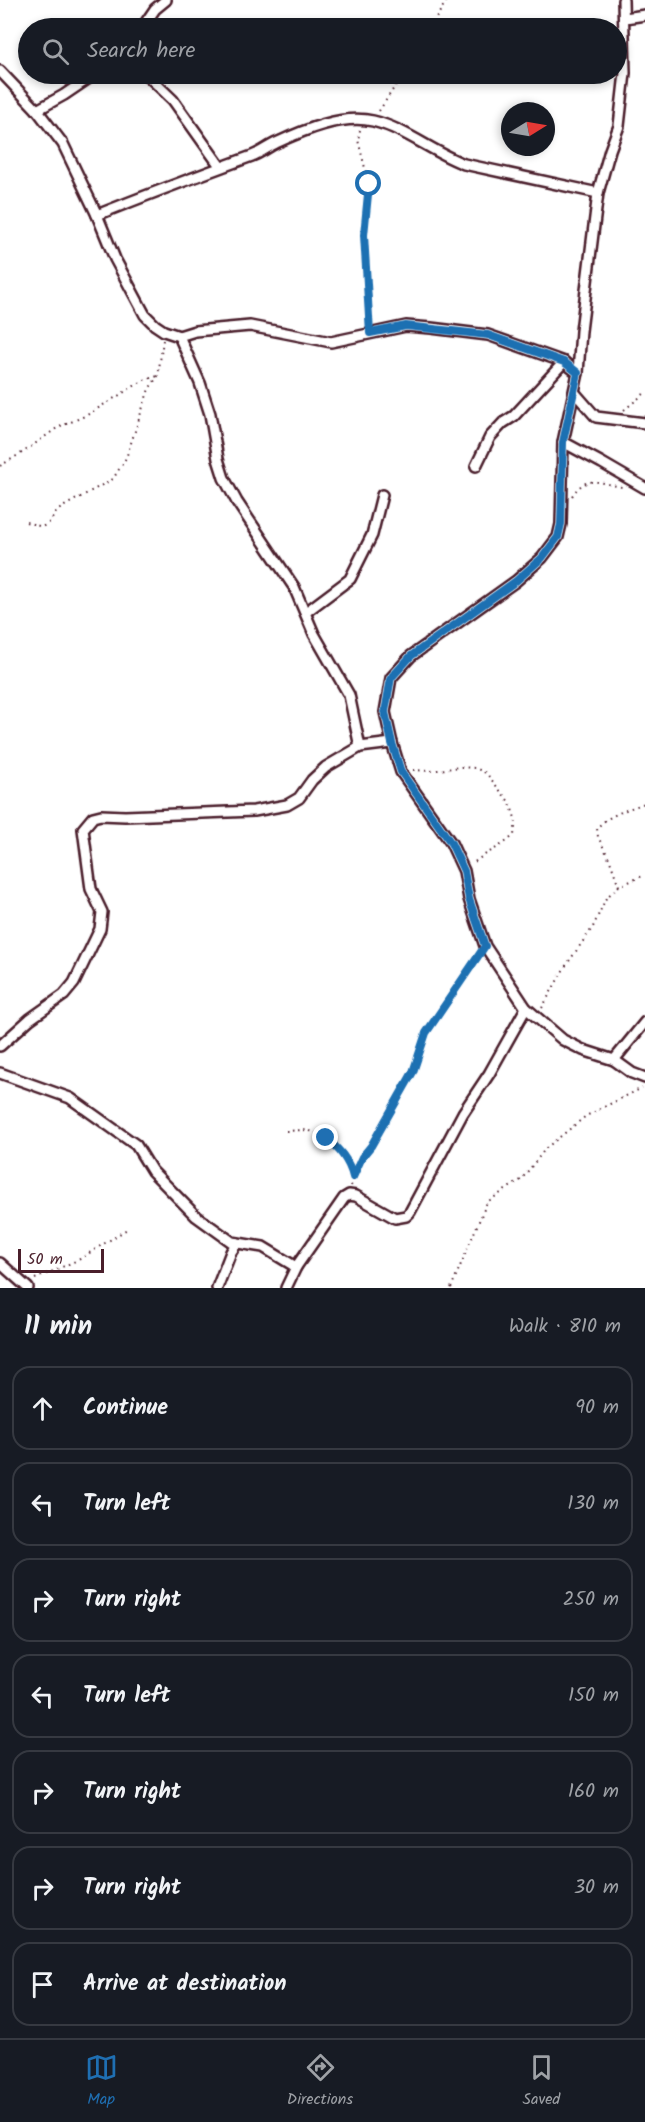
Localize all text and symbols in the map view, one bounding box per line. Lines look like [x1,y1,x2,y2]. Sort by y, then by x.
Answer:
search box [18,18,627,84]
text: Search here [87,34,195,69]
icon: search [39,35,72,68]
north arrow [501,102,555,156]
route start [355,170,381,196]
route end [312,1124,338,1150]
scale bar [18,1246,104,1274]
text: 50 m [27,1247,63,1272]
text: 11 min [24,1306,92,1348]
text: Walk · 810 m [509,1311,621,1343]
text: Continue [83,1391,168,1426]
icon: ahead [26,1392,59,1425]
text: 90 m [575,1392,619,1424]
text: Turn left [83,1487,170,1522]
icon: left [26,1488,59,1521]
text: 130 m [567,1488,619,1520]
text: Turn right [83,1583,181,1618]
icon: right [26,1584,59,1617]
text: 250 m [563,1584,619,1616]
text: Turn left [83,1679,170,1714]
icon: left [26,1680,59,1713]
text: 150 m [568,1680,619,1712]
text: Turn right [83,1775,181,1810]
icon: right [26,1776,59,1809]
text: 160 m [568,1776,619,1808]
text: Turn right [83,1871,181,1906]
icon: right [26,1872,59,1905]
text: 30 m [574,1872,619,1904]
text: Arrive at destination [83,1967,286,2002]
icon: arrive [26,1968,59,2001]
tab: Map [85,2051,118,2112]
tab: Directions [287,2051,353,2112]
tab: Saved [522,2051,560,2112]

